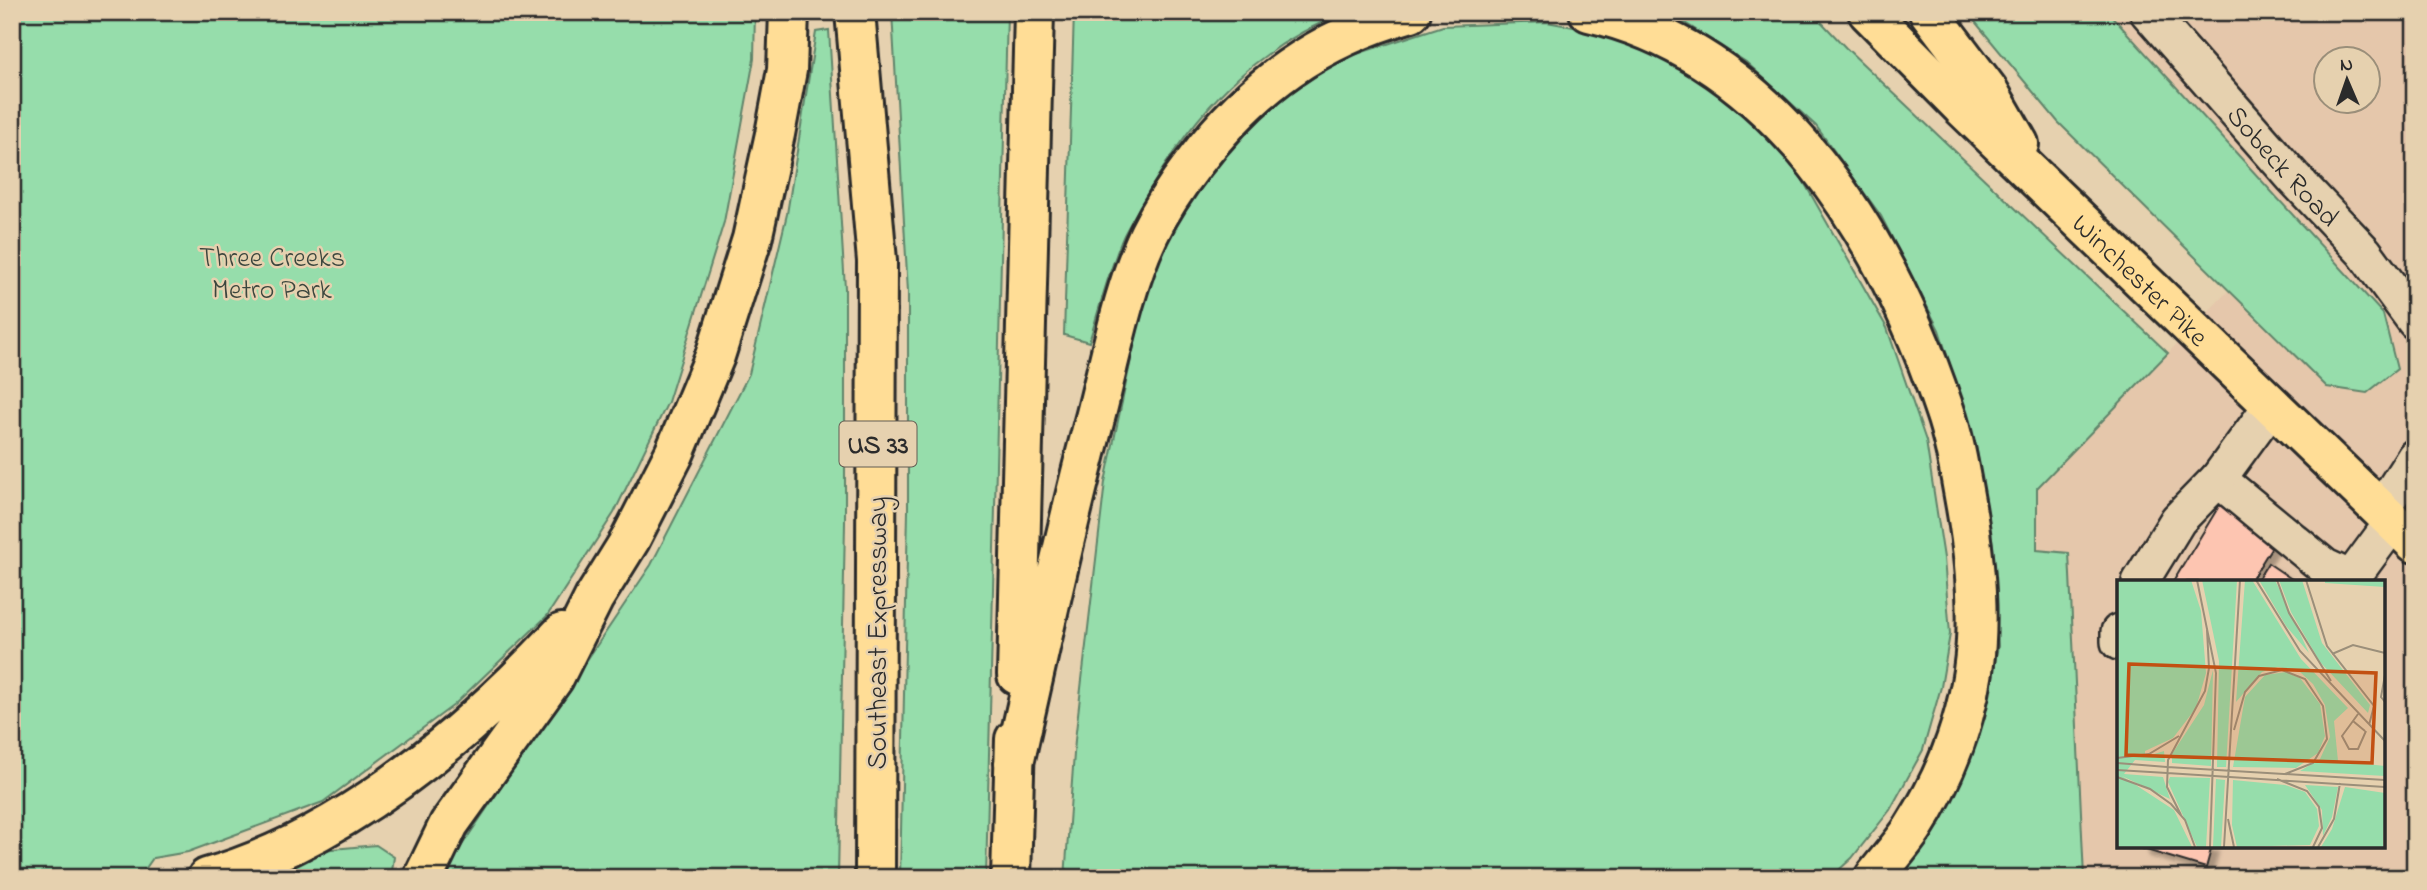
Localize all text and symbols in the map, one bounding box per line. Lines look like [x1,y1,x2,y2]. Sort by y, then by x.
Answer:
north arrow [2312,46,2382,116]
text: N [2340,52,2354,79]
street label: Sobeck Road [2215,98,2348,238]
street label: Winchester Pike [2061,206,2217,358]
park label: Three Creeks Metro Park [199,239,345,312]
road number: US 33 [840,422,917,466]
street label: Southeast Expressway [859,496,900,770]
inset map [2117,580,2385,848]

